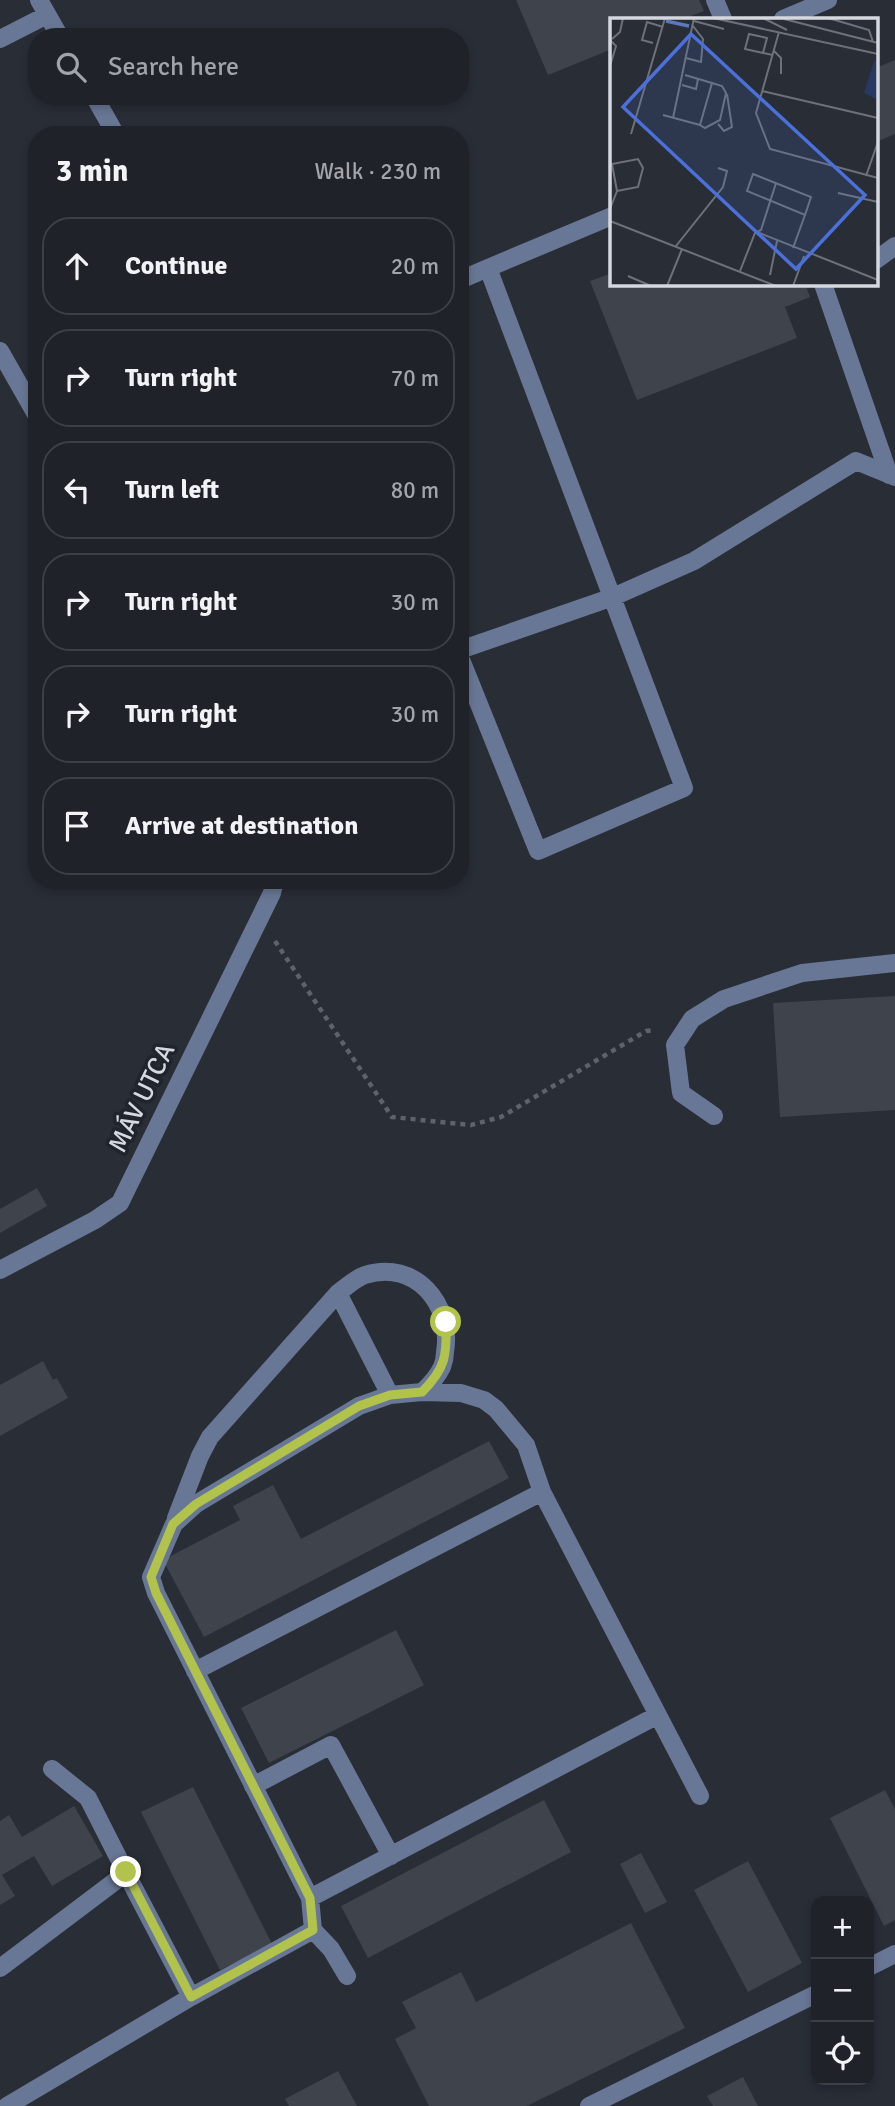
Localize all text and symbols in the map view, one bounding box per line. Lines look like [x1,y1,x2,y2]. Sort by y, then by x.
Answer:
inset map [610,18,878,285]
search box [28,28,469,105]
icon: search [52,48,90,86]
text: Search here [108,51,239,83]
text: 3 min [56,153,128,190]
text: Walk · 230 m [315,157,441,186]
icon: ahead [58,247,96,285]
text: Continue [125,250,227,282]
text: 20 m [391,252,439,281]
icon: right [58,359,96,397]
text: Turn right [125,362,237,394]
text: 70 m [391,364,439,393]
icon: left [58,471,96,509]
text: Turn left [125,474,219,506]
text: 80 m [391,476,439,505]
icon: right [58,583,96,621]
text: Turn right [125,586,237,618]
text: 30 m [391,588,439,617]
icon: right [58,695,96,733]
text: Turn right [125,698,237,730]
text: 30 m [391,700,439,729]
icon: arrive [58,807,96,845]
text: Arrive at destination [125,810,358,842]
street label: MÁV UTCA [102,1038,182,1158]
route start [430,1306,461,1337]
route end [110,1856,141,1887]
map controls [811,1896,874,2085]
button: + [811,1896,874,1959]
button: − [811,1959,874,2022]
button: locate [811,2022,874,2085]

